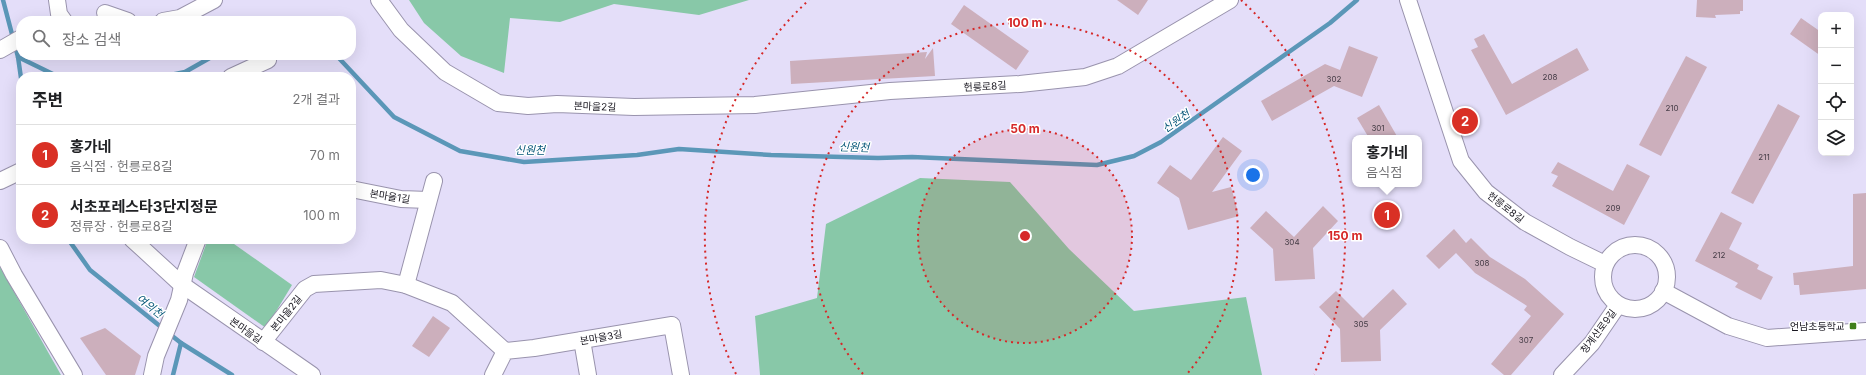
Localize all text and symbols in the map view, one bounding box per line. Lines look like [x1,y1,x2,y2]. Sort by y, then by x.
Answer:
map controls [1818,12,1854,156]
button: + [1818,12,1854,48]
text: 100 m [1007,15,1043,30]
search box [16,16,356,60]
icon: search [30,27,52,49]
text: 장소 검색 [62,30,121,49]
button: − [1818,48,1854,84]
house number: 208 [1543,72,1557,82]
house number: 302 [1327,74,1342,84]
street label: 헌릉로8길 [963,79,1007,93]
button: locate [1818,84,1854,120]
text: 주변 [32,90,63,110]
text: 2개 결과 [293,91,340,107]
street label: 본마을2길 [573,99,617,113]
house number: 210 [1665,103,1679,113]
water label: 신원천 [1160,105,1194,135]
pin: 2 [1452,106,1478,136]
button: layers [1818,120,1854,156]
text: 50 m [1010,121,1040,136]
house number: 301 [1371,123,1385,133]
popup [1352,135,1422,187]
text: 홍가네 [70,137,111,156]
water label: 신원천 [839,139,871,155]
water label: 신원천 [515,143,547,157]
text: 홍가네 [1366,143,1408,162]
text: 1 [42,147,48,163]
text: 70 m [310,147,340,163]
house number: 211 [1758,152,1770,162]
text: 음식점 · 헌릉로8길 [70,158,173,174]
text: 음식점 [1366,164,1402,180]
your location [1243,165,1263,185]
street label: 본마을1길 [369,187,411,205]
street label: 헌릉로8길 [1485,189,1527,225]
text: 서초포레스타3단지정문 [70,197,218,216]
pin: 1 [1374,200,1400,230]
house number: 209 [1606,203,1620,213]
text: 2 [41,207,49,223]
text: 100 m [303,207,340,223]
text: 정류장 · 헌릉로8길 [70,218,173,234]
text: 150 m [1328,228,1362,243]
centre of rings [1018,229,1032,243]
house number: 304 [1284,237,1300,247]
house number: 212 [1712,250,1726,260]
house number: 308 [1475,258,1490,268]
water label: 여의천 [134,291,168,322]
street label: 본마을2길 [268,293,304,333]
street label: 청계산로9길 [1577,307,1619,355]
street label: 본마을길 [227,315,265,345]
house number: 305 [1354,319,1369,329]
place label: 언남초등학교 [1790,320,1845,332]
marker: 언남초등학교 [1848,321,1858,331]
street label: 본마을3길 [579,327,623,347]
house number: 307 [1519,335,1534,345]

